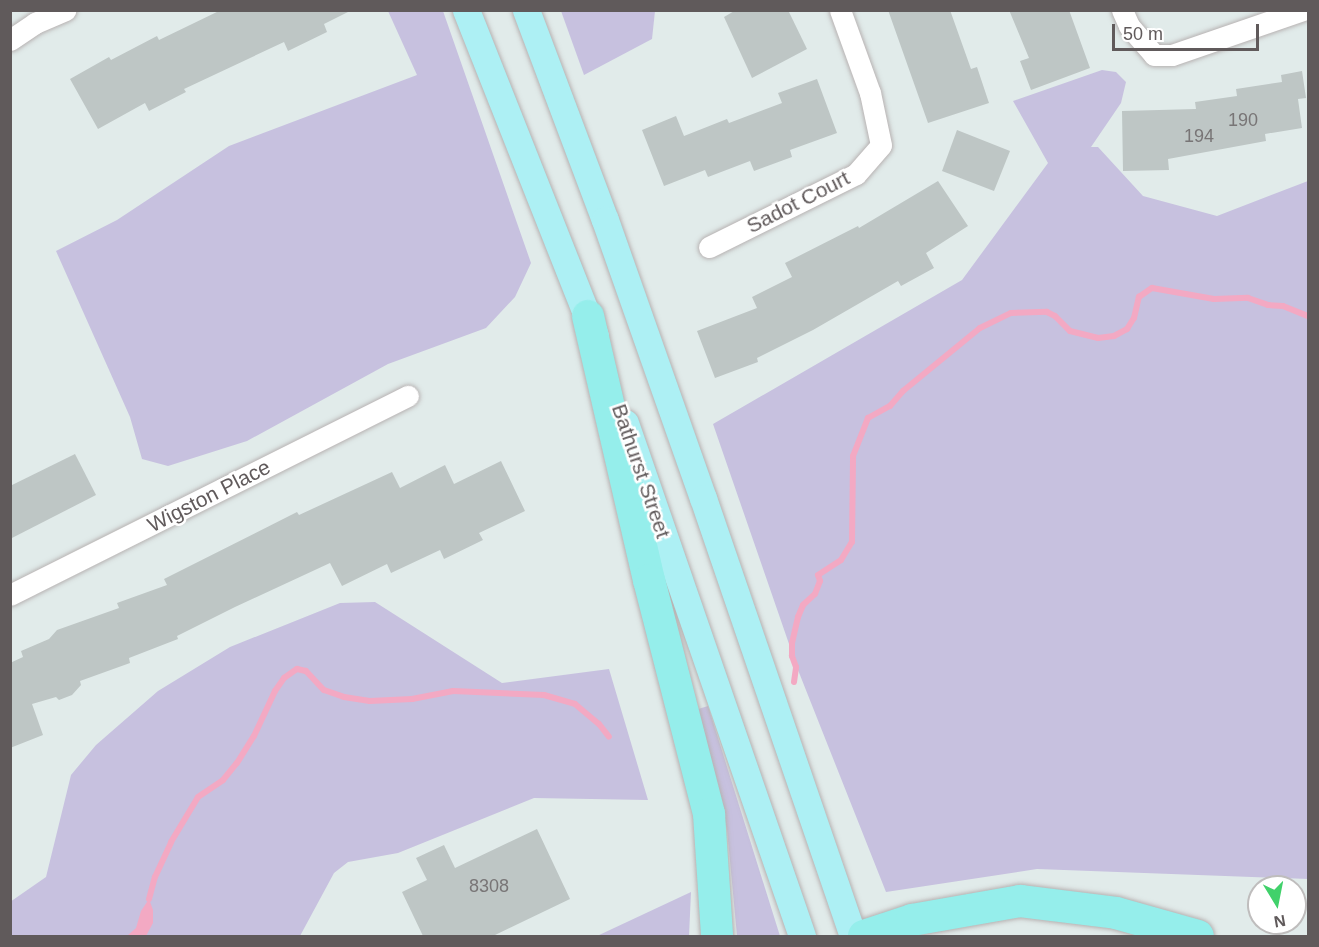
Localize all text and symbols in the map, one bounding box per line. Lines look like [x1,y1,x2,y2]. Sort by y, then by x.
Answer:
scale bar [1115,12,1262,50]
text: 50 m [1123,24,1163,44]
house number: 190 [1228,109,1258,131]
house number: 194 [1184,125,1214,147]
street label: Sadot Court [742,165,854,239]
street label: Bathurst Street [606,401,676,541]
street label: Wigston Place [143,454,275,538]
house number: 8308 [469,875,509,897]
north arrow [1247,875,1307,935]
text: N [1273,912,1287,931]

